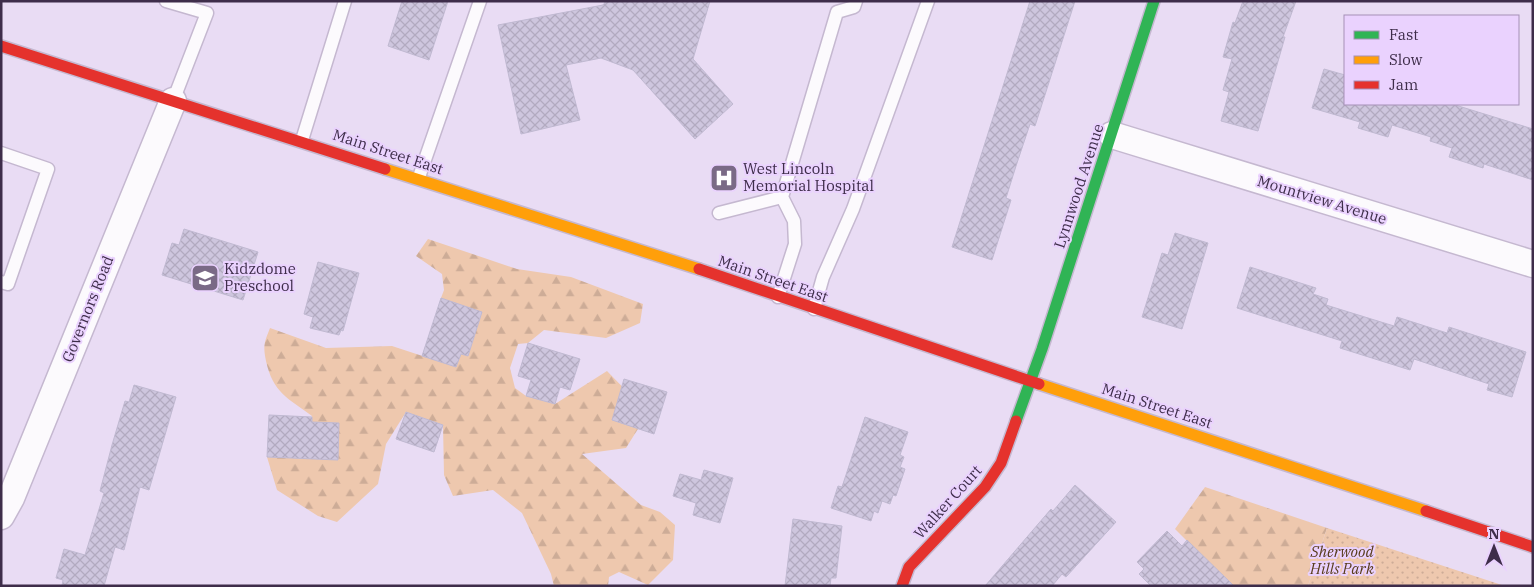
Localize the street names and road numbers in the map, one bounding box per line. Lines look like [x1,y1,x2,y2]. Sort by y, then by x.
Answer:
street label: Lynnwood Avenue [1049,121,1108,250]
street label: Main Street East [331,125,446,178]
street label: Mountview Avenue [1255,171,1389,228]
street label: Main Street East [716,251,831,306]
street label: Governors Road [58,253,117,365]
street label: Main Street East [1100,379,1215,432]
street label: Walker Court [910,461,986,542]

